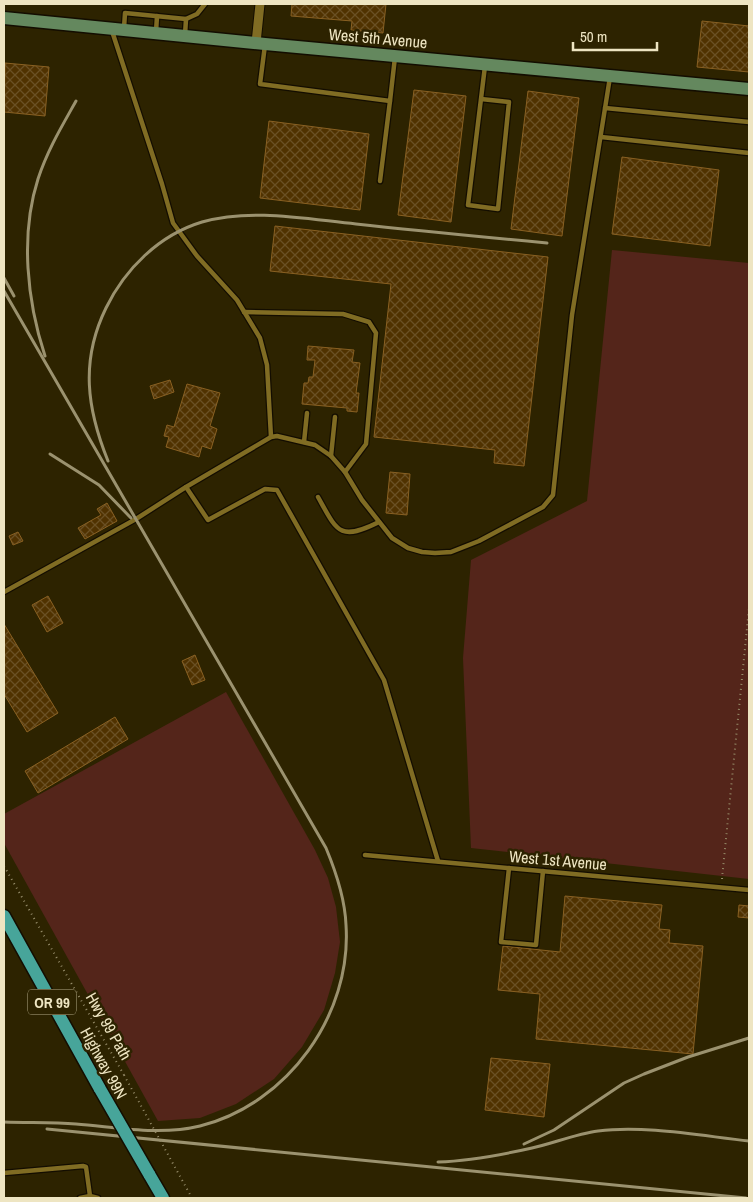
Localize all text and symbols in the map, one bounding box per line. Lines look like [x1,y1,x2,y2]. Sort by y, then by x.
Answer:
scale bar [573,20,657,52]
street label: West 5th Avenue [328,23,428,53]
text: 50 m [580,26,607,47]
street label: West 1st Avenue [508,845,608,875]
street label: Hwy 99 Path [81,988,137,1064]
road number: OR 99 [28,990,76,1014]
street label: Highway 99N [75,1023,133,1103]

